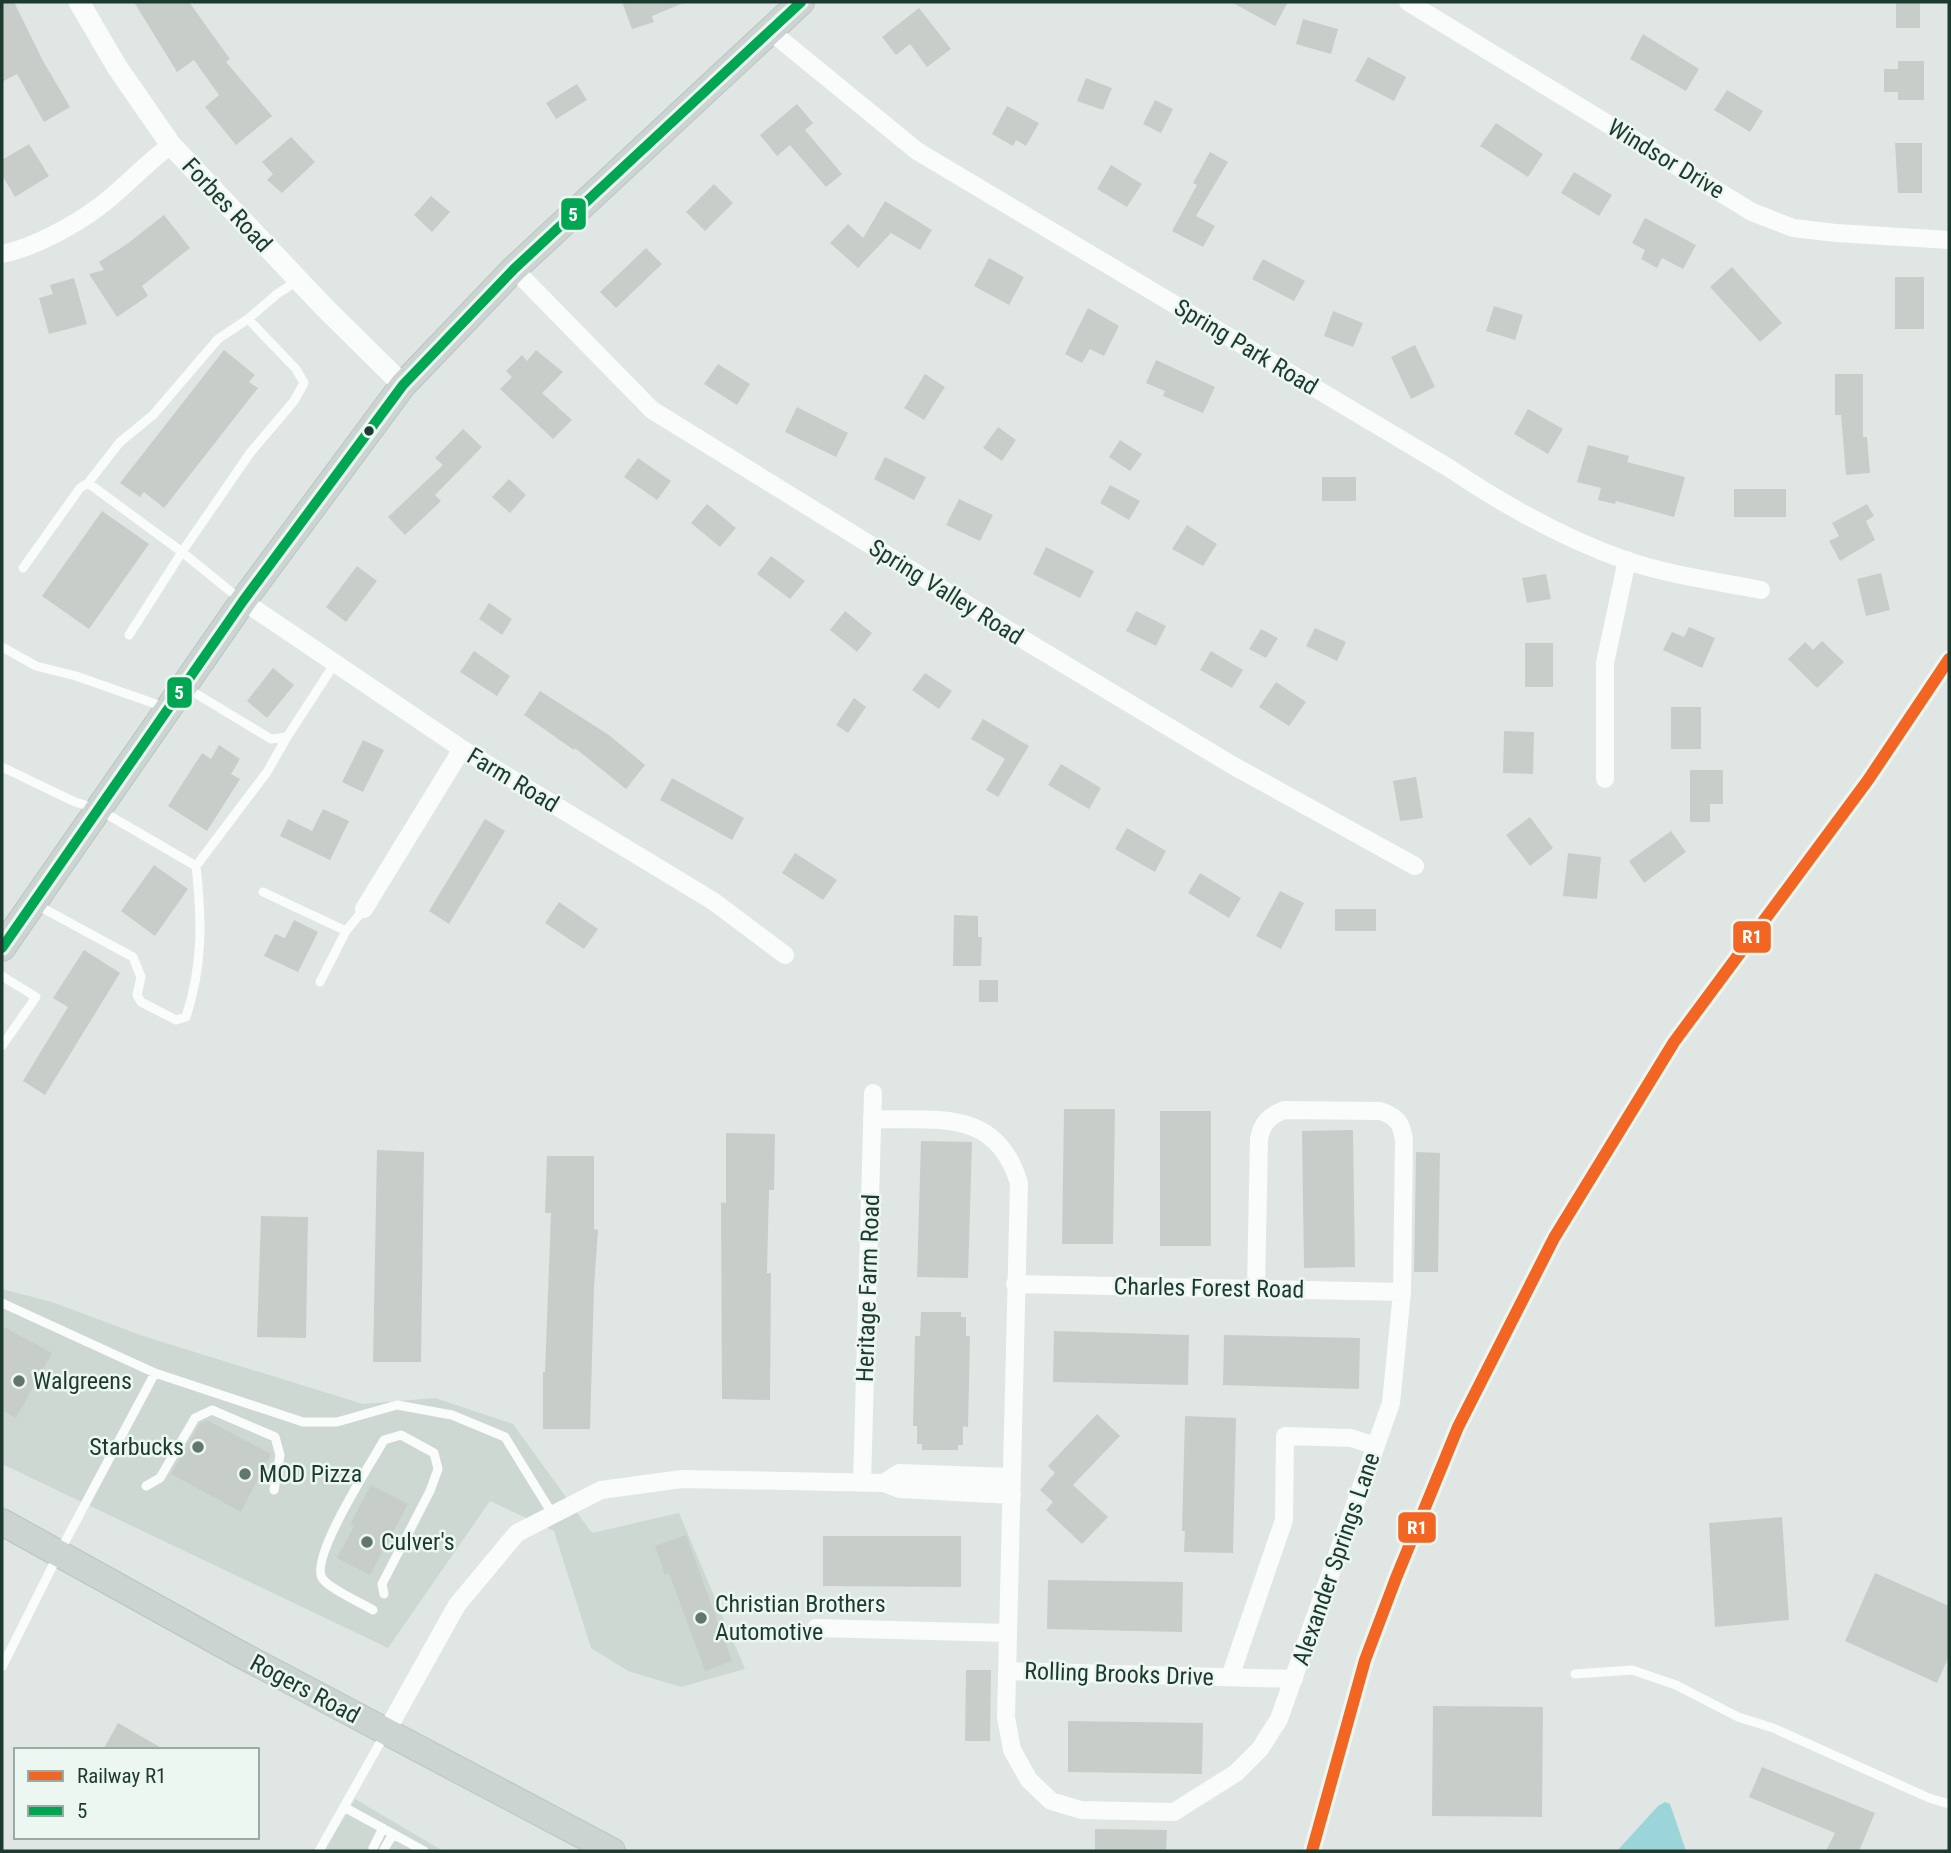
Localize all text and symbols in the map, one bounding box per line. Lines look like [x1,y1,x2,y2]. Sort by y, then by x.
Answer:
street label: Windsor Drive [1603,113,1729,205]
street label: Forbes Road [176,152,278,258]
line badge: 5 [560,197,587,231]
text: 5 [568,203,578,226]
street label: Spring Park Road [1169,293,1323,401]
unlabelled marker [362,424,376,438]
street label: Spring Valley Road [864,533,1028,651]
line badge: 5 [166,676,193,709]
text: 5 [174,681,184,704]
street label: Farm Road [462,742,564,818]
line badge: R1 [1732,920,1772,954]
text: R1 [1742,925,1762,948]
street label: Heritage Farm Road [851,1194,885,1382]
street label: Charles Forest Road [1113,1272,1305,1304]
place label: Walgreens [33,1367,132,1395]
marker: Walgreens [11,1373,27,1389]
place label: Starbucks [89,1433,184,1461]
marker: Starbucks [190,1439,206,1455]
street label: Alexander Springs Lane [1286,1449,1386,1669]
place label: MOD Pizza [259,1460,362,1488]
marker: MOD Pizza [237,1466,253,1482]
line badge: R1 [1397,1511,1437,1544]
text: R1 [1407,1516,1427,1539]
place label: Culver's [381,1528,455,1556]
marker: Culver's [359,1534,375,1550]
place label: Christian Brothers Automotive [715,1590,886,1646]
marker: Christian Brothers Automotive [693,1610,709,1626]
street label: Rogers Road [246,1649,364,1729]
street label: Rolling Brooks Drive [1024,1657,1214,1691]
legend [14,1748,259,1839]
text: Railway R1 [77,1764,166,1788]
text: 5 [77,1799,87,1823]

